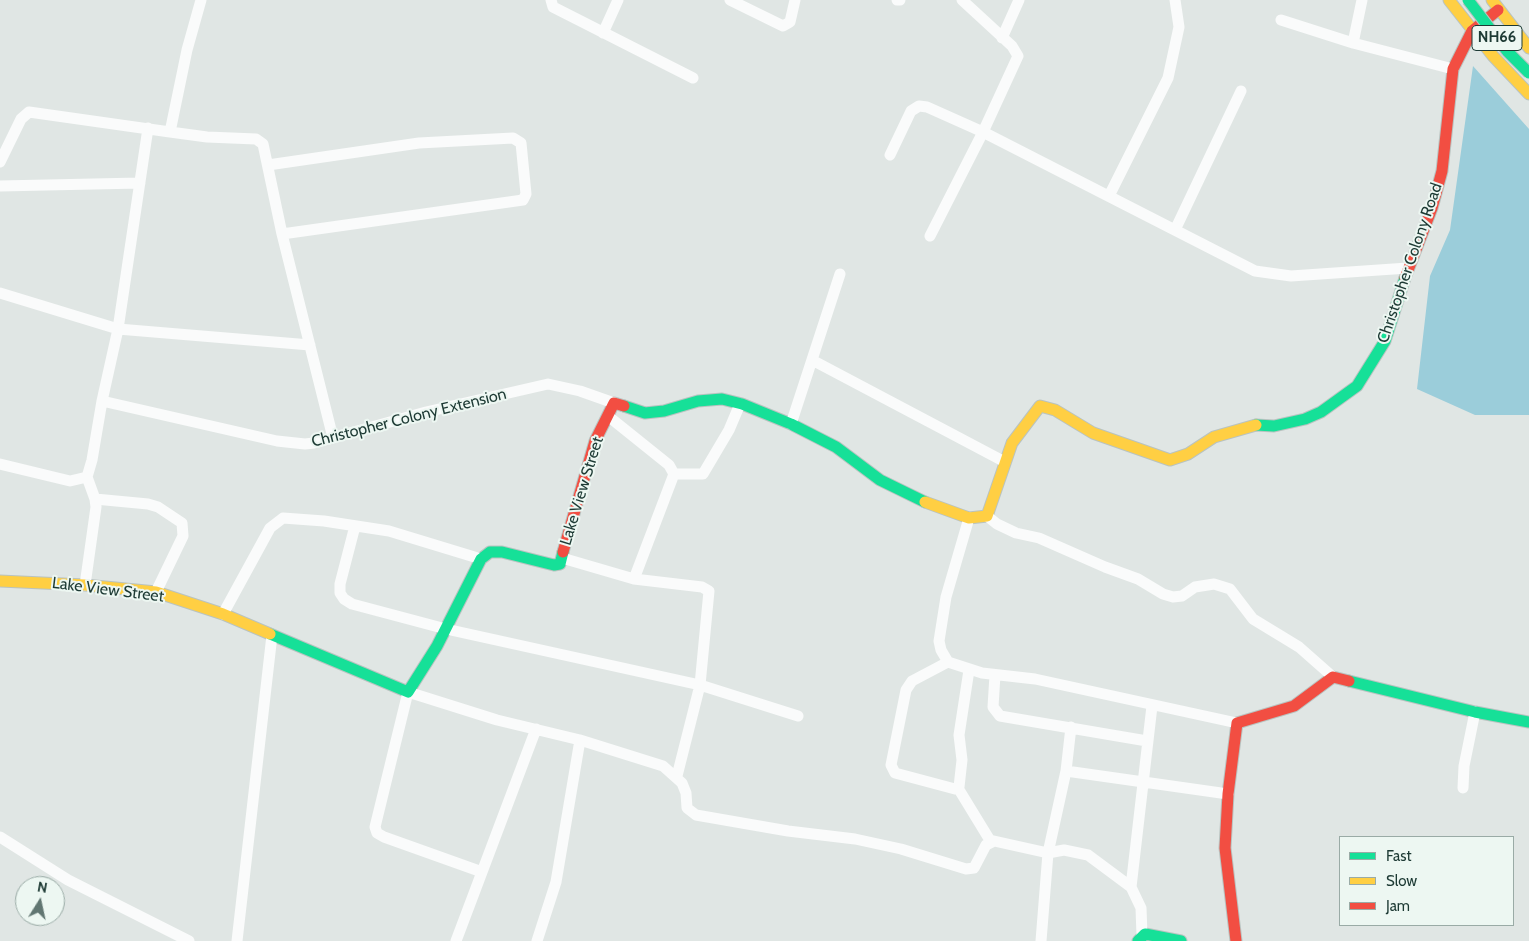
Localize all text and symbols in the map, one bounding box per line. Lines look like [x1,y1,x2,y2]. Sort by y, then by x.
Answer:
road number: NH66 [1472,26,1522,50]
street label: Christopher Colony Road [1374,180,1446,346]
street label: Christopher Colony Extension [310,384,508,452]
street label: Lake View Street [556,434,608,548]
street label: Lake View Street [51,574,165,606]
legend [1339,836,1514,926]
text: Fast [1386,847,1411,865]
text: Slow [1386,872,1417,890]
north arrow [15,876,65,926]
text: N [36,877,49,897]
text: Jam [1386,897,1410,915]

